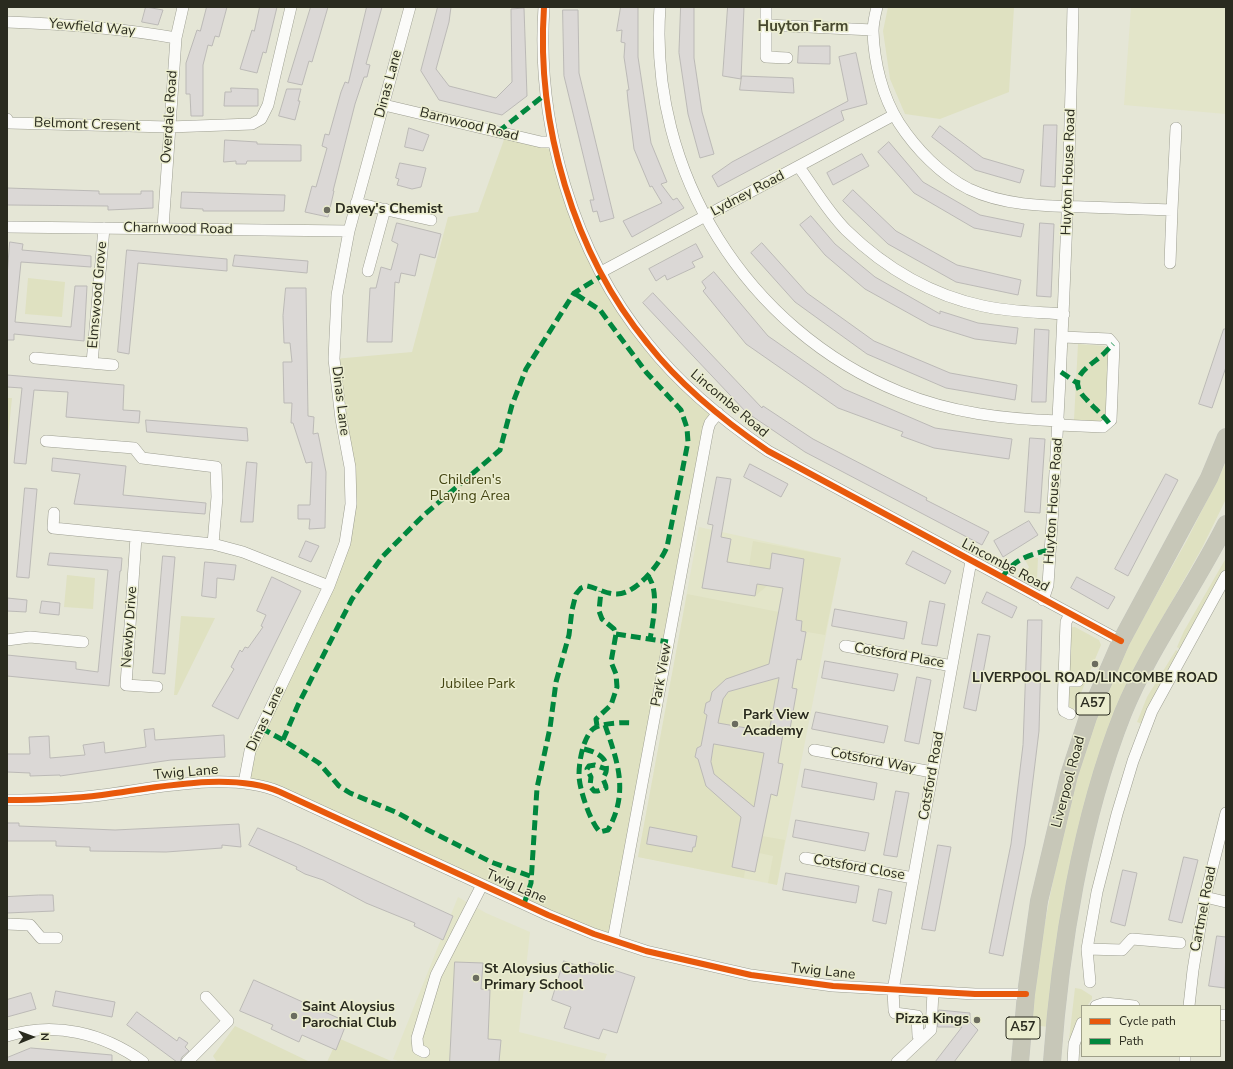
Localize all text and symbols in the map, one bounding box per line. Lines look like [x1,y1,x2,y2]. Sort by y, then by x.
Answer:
street label: Yewfield Way [48,16,136,40]
district label: Huyton Farm [758,18,848,36]
street label: Dinas Lane [372,48,406,120]
street label: Overdale Road [158,70,182,164]
street label: Barnwood Road [418,105,520,145]
street label: Huyton House Road [1058,108,1080,236]
street label: Belmont Cresent [34,115,140,135]
street label: Lydney Road [708,168,788,220]
place label: Davey's Chemist [335,202,443,218]
marker: Davey's Chemist [322,205,332,215]
street label: Charnwood Road [123,220,233,238]
street label: Elmswood Grove [85,241,111,349]
street label: Dinas Lane [327,365,353,437]
street label: Lincombe Road [687,366,771,442]
street label: Huyton House Road [1041,437,1067,565]
park label: Children's Playing Area [430,473,510,506]
street label: Lincombe Road [958,536,1052,596]
street label: Newby Drive [119,586,141,668]
street label: Cotsford Place [853,640,945,672]
street label: Park View [648,642,676,708]
marker: LIVERPOOL ROAD/LINCOMBE ROAD [1090,659,1100,669]
place label: LIVERPOOL ROAD/LINCOMBE ROAD [972,671,1218,687]
park label: Jubilee Park [441,677,515,693]
street label: Dinas Lane [244,684,288,754]
road number: A57 [1076,693,1110,715]
place label: Park View Academy [743,708,809,740]
marker: Park View Academy [730,719,740,729]
street label: Cotsford Road [916,730,948,822]
street label: Liverpool Road [1049,734,1089,830]
street label: Cotsford Way [829,745,917,777]
street label: Twig Lane [153,762,219,784]
street label: Cotsford Close [812,852,906,884]
street label: Cartmel Road [1187,865,1221,953]
street label: Twig Lane [483,866,549,908]
street label: Twig Lane [790,960,856,984]
place label: St Aloysius Catholic Primary School [484,962,614,994]
marker: St Aloysius Catholic Primary School [471,973,481,983]
place label: Saint Aloysius Parochial Club [302,1000,397,1032]
legend [1081,1005,1221,1057]
marker: Saint Aloysius Parochial Club [289,1011,299,1021]
place label: Pizza Kings [895,1012,969,1028]
text: Cycle path [1119,1013,1176,1029]
marker: Pizza Kings [972,1015,982,1025]
north arrow [12,1017,52,1057]
road number: A57 [1006,1017,1040,1039]
text: N [37,1033,52,1041]
text: Path [1119,1033,1144,1049]

